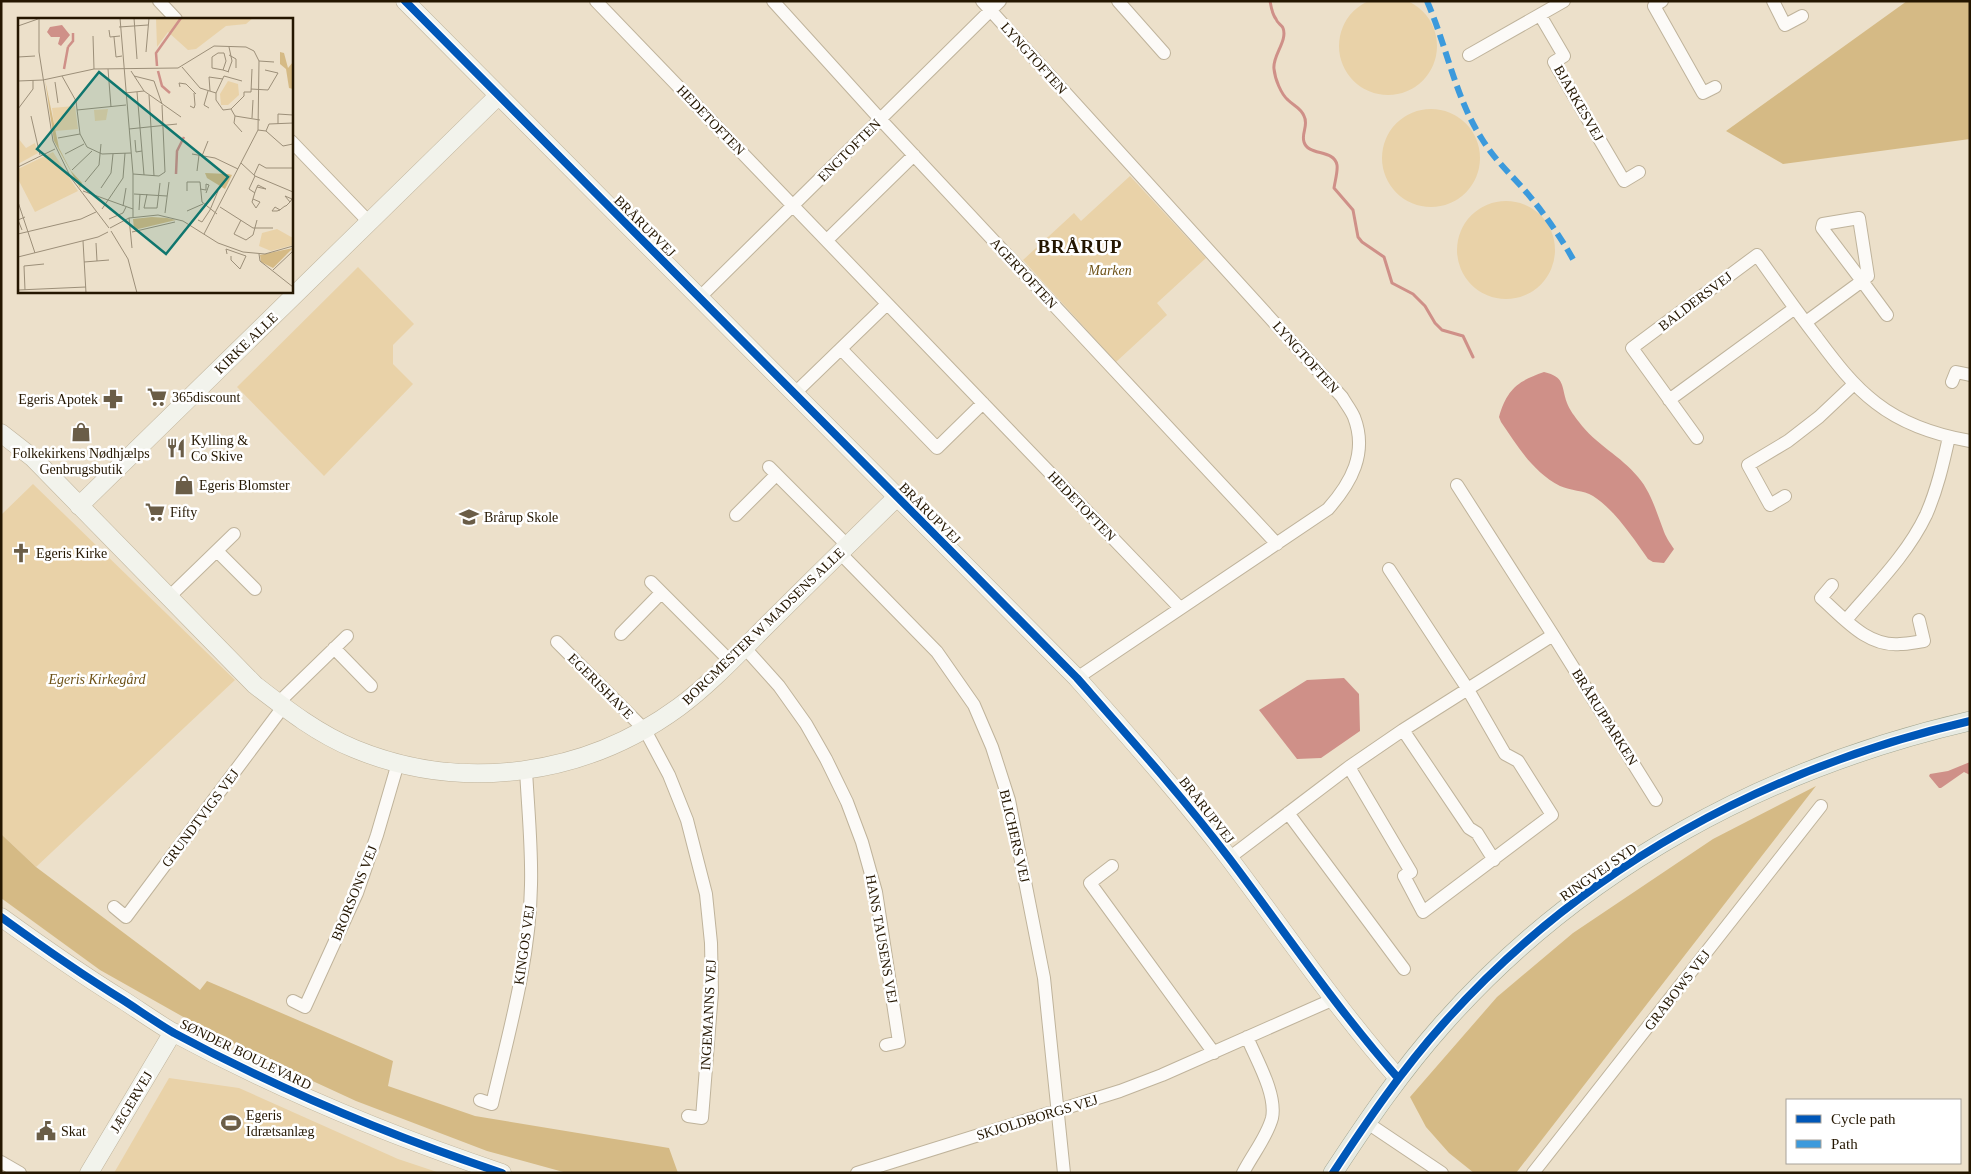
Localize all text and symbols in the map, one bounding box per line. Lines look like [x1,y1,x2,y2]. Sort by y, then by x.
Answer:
inset map [18,18,292,292]
street label: LYNGTOFTEN [998,20,1070,97]
street label: BJARKESVEJ [1551,63,1607,144]
street label: HEDETOFTEN [674,83,748,158]
street label: ENGTOFTEN [815,116,884,185]
street label: BRÅRUPVEJ [611,193,679,260]
street label: AGERTOFTEN [987,235,1060,312]
district label: BRÅRUP [1037,236,1123,257]
park label: Marken [1087,263,1132,278]
street label: BALDERSVEJ [1656,269,1735,334]
street label: KIRKE ALLE [212,310,281,377]
street label: LYNGTOFTEN [1270,319,1342,396]
supermarket icon: 365discount [146,386,168,408]
pharmacy icon: Egeris Apotek [102,388,124,410]
place label: 365discount [172,390,241,405]
place label: Egeris Apotek [18,392,98,407]
shop icon: Folkekirkens Nødhjælps Genbrugsbutik [70,421,92,443]
place label: Kylling & Co Skive [191,433,248,464]
restaurant icon: Kylling & Co Skive [165,437,187,459]
place label: Folkekirkens Nødhjælps Genbrugsbutik [12,446,150,477]
street label: HEDETOFTEN [1045,469,1119,544]
shop icon: Egeris Blomster [173,474,195,496]
place label: Egeris Blomster [199,478,290,493]
street label: BRÅRUPVEJ [896,480,964,547]
supermarket icon: Fifty [144,501,166,523]
place label: Fifty [170,505,197,520]
school or university icon: Brårup Skole [458,506,480,528]
place label: Brårup Skole [484,510,558,525]
church icon: Egeris Kirke [10,542,32,564]
street label: BORGMESTER W MADSENS ALLE [679,545,847,708]
place label: Egeris Kirke [36,546,107,561]
street label: EGERISHAVE [565,651,636,722]
street label: BRÅRUPPARKEN [1569,666,1640,768]
park label: Egeris Kirkegård [47,672,147,687]
street label: GRUNDTVIGS VEJ [159,766,242,870]
street label: BRÅRUPVEJ [1176,774,1238,847]
street label: BLICHERS VEJ [997,788,1033,885]
street label: RINGVEJ SYD [1557,840,1639,904]
street label: BRORSONS VEJ [329,843,381,943]
street label: HANS TAUSENS VEJ [863,873,900,1005]
street label: KINGOS VEJ [511,904,538,986]
street label: GRABOWS VEJ [1642,947,1714,1033]
street label: INGEMANNS VEJ [698,958,719,1071]
street label: SØNDER BOULEVARD [178,1016,314,1093]
street label: JÆGERVEJ [107,1068,156,1136]
street label: SKJOLDBORGS VEJ [975,1092,1100,1143]
legend [1786,1099,1961,1164]
place label: Egeris Idrætsanlæg [246,1108,314,1139]
text: Cycle path [1831,1111,1896,1127]
sports icon: Egeris Idrætsanlæg [220,1112,242,1134]
public building icon: Skat [35,1120,57,1142]
place label: Skat [61,1124,86,1139]
text: Path [1831,1136,1858,1152]

